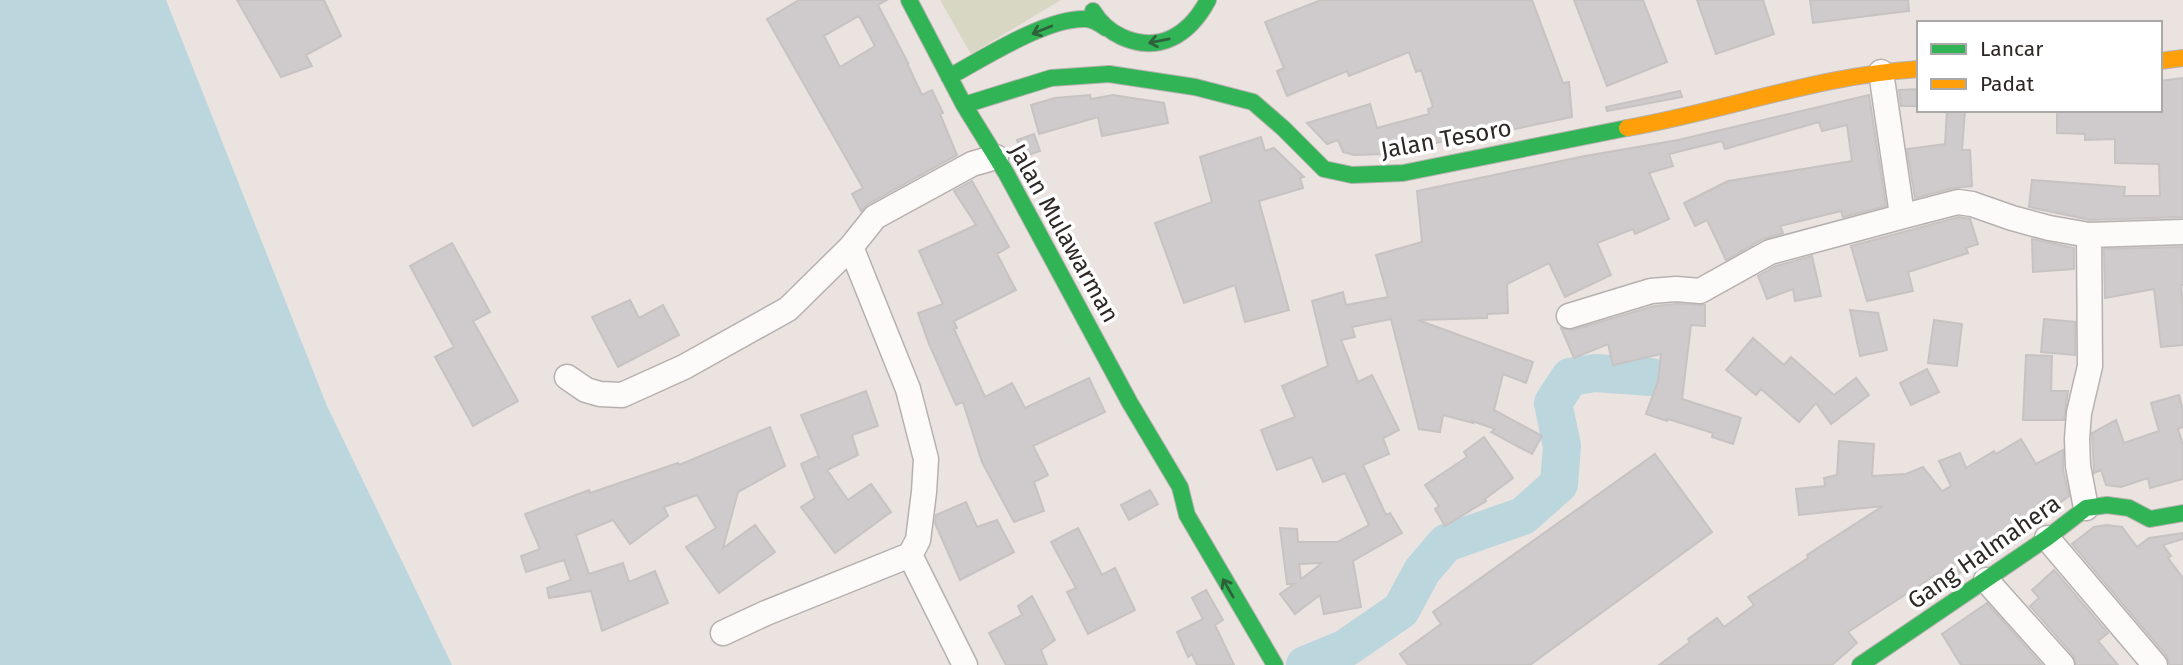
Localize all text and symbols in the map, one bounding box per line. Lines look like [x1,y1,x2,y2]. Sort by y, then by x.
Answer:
legend [1917,21,2162,112]
one-way arrow [1032,25,1053,38]
one-way arrow [1148,35,1171,49]
text: Lancar [1980,36,2043,62]
text: Padat [1980,71,2034,97]
street label: Jalan Tesoro [1378,114,1514,164]
street label: Jalan Mulawarman [1003,139,1125,327]
street label: Gang Halmahera [1902,489,2066,615]
one-way arrow [1221,578,1235,598]

